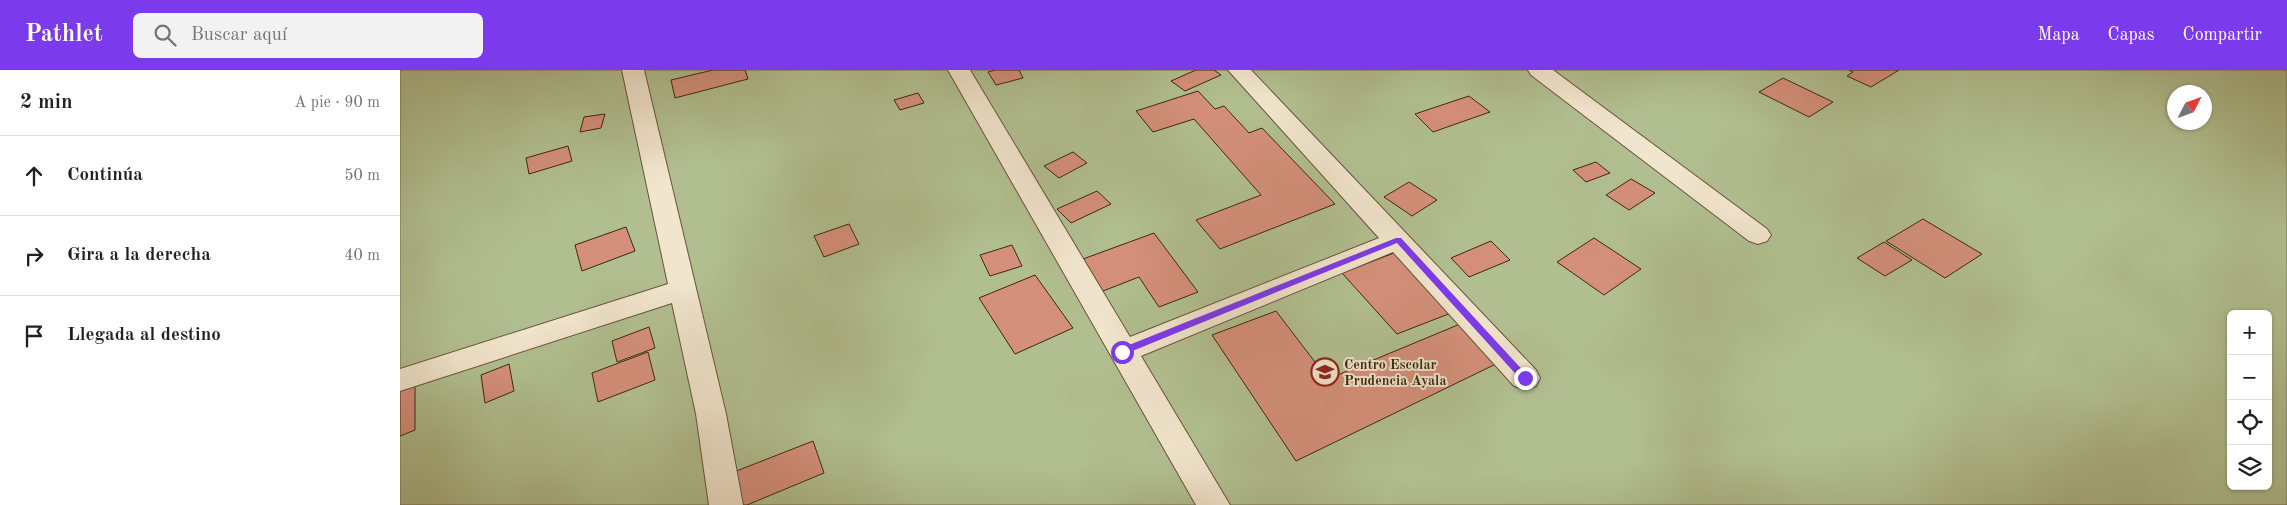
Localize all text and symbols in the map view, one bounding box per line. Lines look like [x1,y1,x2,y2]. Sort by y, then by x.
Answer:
search box [133,13,483,58]
icon: search [151,21,179,49]
text: Pathlet [25,23,103,47]
text: Buscar aquí [191,26,287,45]
text: Mapa [2037,26,2080,44]
text: Capas [2108,26,2155,44]
text: Compartir [2183,26,2262,44]
north arrow [2167,85,2212,130]
text: 2 min [20,92,73,113]
text: A pie · 90 m [294,95,380,111]
icon: ahead [20,162,48,190]
text: Continúa [67,166,143,185]
text: 50 m [344,168,380,184]
icon: right [20,242,48,270]
text: Gira a la derecha [67,246,211,265]
text: 40 m [344,248,380,264]
map controls [2227,310,2272,490]
button: + [2227,310,2272,355]
icon: arrive [20,322,48,350]
text: Llegada al destino [67,326,221,345]
route start [1111,341,1134,364]
button: − [2227,355,2272,400]
school or university icon: Centro Escolar Prudencia Ayala [1310,357,1340,387]
place label: Centro Escolar Prudencia Ayala [1344,358,1447,388]
route end [1514,367,1537,390]
button: locate [2227,400,2272,445]
button: layers [2227,445,2272,490]

